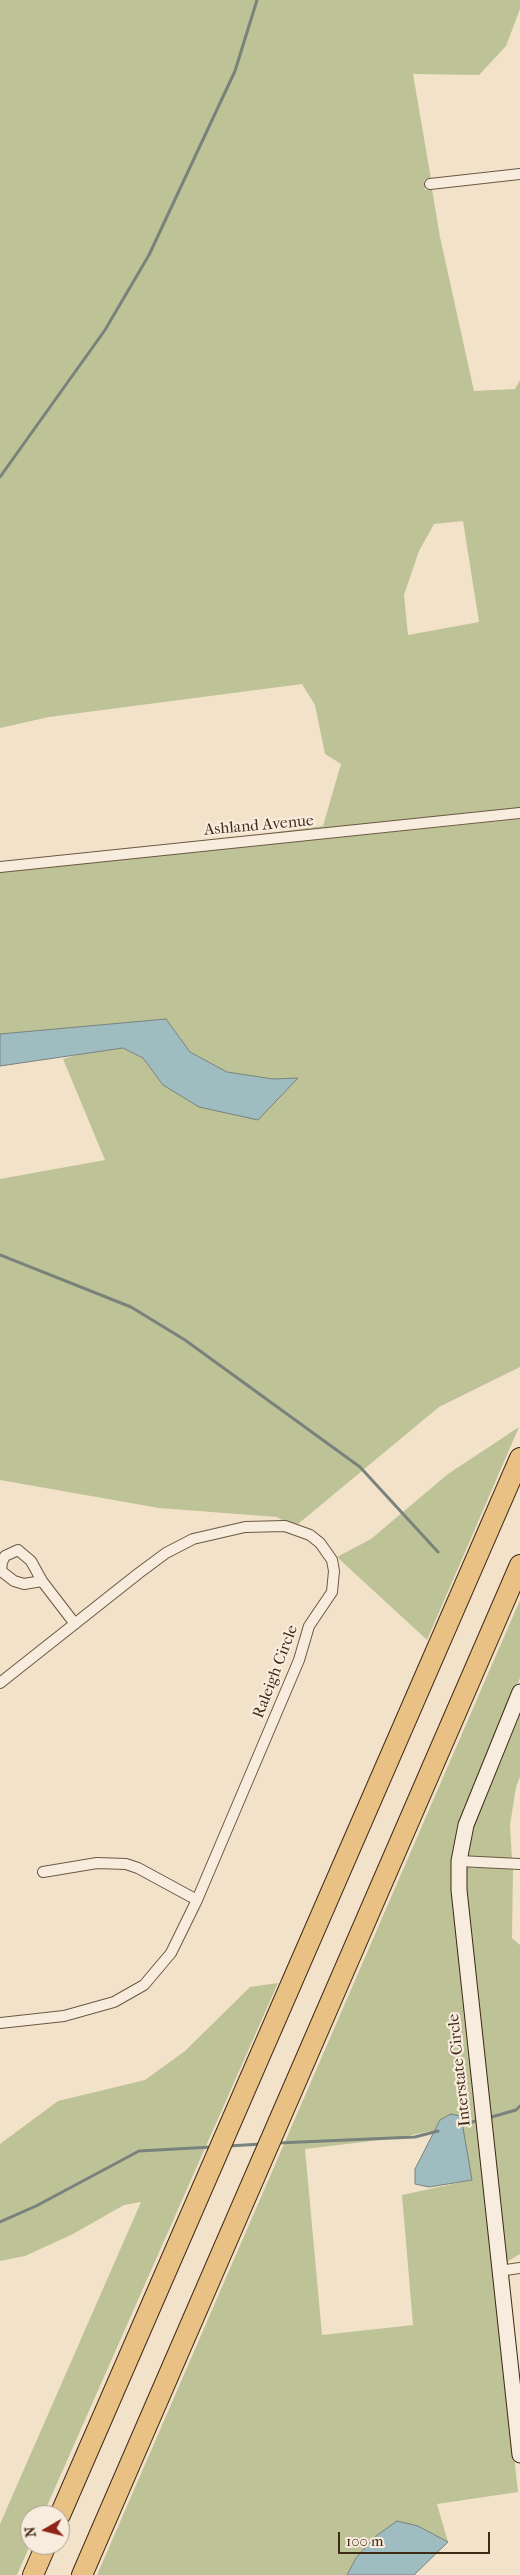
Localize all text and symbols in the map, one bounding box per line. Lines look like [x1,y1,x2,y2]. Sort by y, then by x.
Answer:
street label: Ashland Avenue [203,812,315,840]
street label: Raleigh Circle [249,1623,303,1721]
street label: Interstate Circle [445,2013,475,2127]
north arrow [20,2505,70,2555]
scale bar [340,2522,492,2554]
text: N [21,2526,40,2538]
text: 100 m [346,2532,384,2550]

